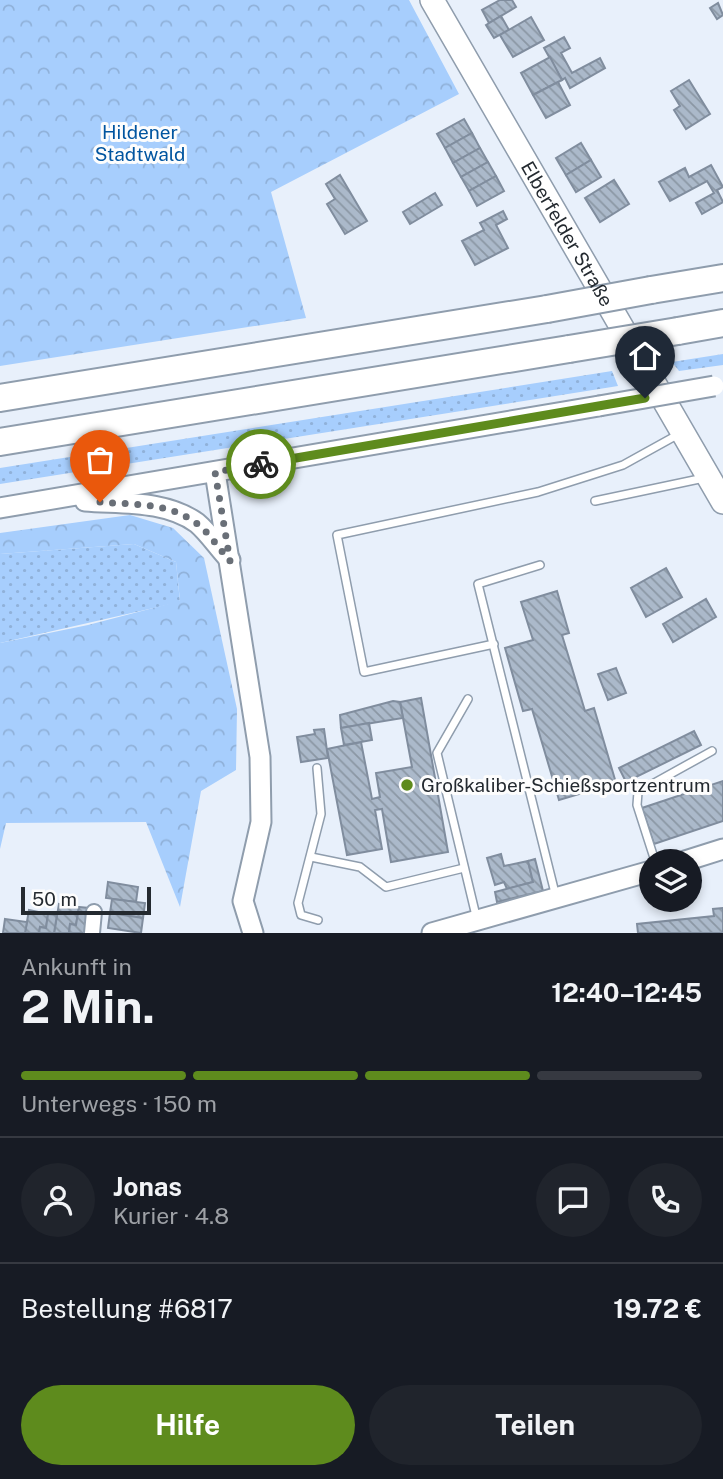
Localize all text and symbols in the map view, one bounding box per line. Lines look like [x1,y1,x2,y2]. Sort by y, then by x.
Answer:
park label: Hildener Stadtwald [95,121,185,165]
street label: Elberfelder Straße [517,157,618,310]
pin [615,326,675,398]
icon: home [626,337,664,375]
courier [226,429,296,499]
pin [70,430,130,502]
icon: bag [81,441,119,479]
icon: bike [242,445,280,483]
place label: Großkaliber-Schießsportzentrum [421,774,710,796]
marker: Großkaliber-Schießsportzentrum [399,777,415,793]
map controls [639,849,702,912]
button: layers [639,849,702,912]
scale bar [21,884,150,916]
text: 50 m [32,888,77,910]
text: Ankunft in [21,953,132,980]
text: 12:40–12:45 [551,977,702,1008]
text: 2 Min. [21,979,155,1033]
text: Unterwegs · 150 m [21,1090,217,1117]
button: person [21,1163,95,1237]
button: chat [536,1163,610,1237]
button: phone [628,1163,702,1237]
text: Jonas [113,1171,182,1202]
text: Kurier · 4.8 [113,1202,229,1229]
text: Bestellung #6817 [21,1293,233,1324]
text: 19.72 € [613,1293,702,1324]
button: Hilfe [21,1385,355,1465]
button: Teilen [369,1385,702,1465]

